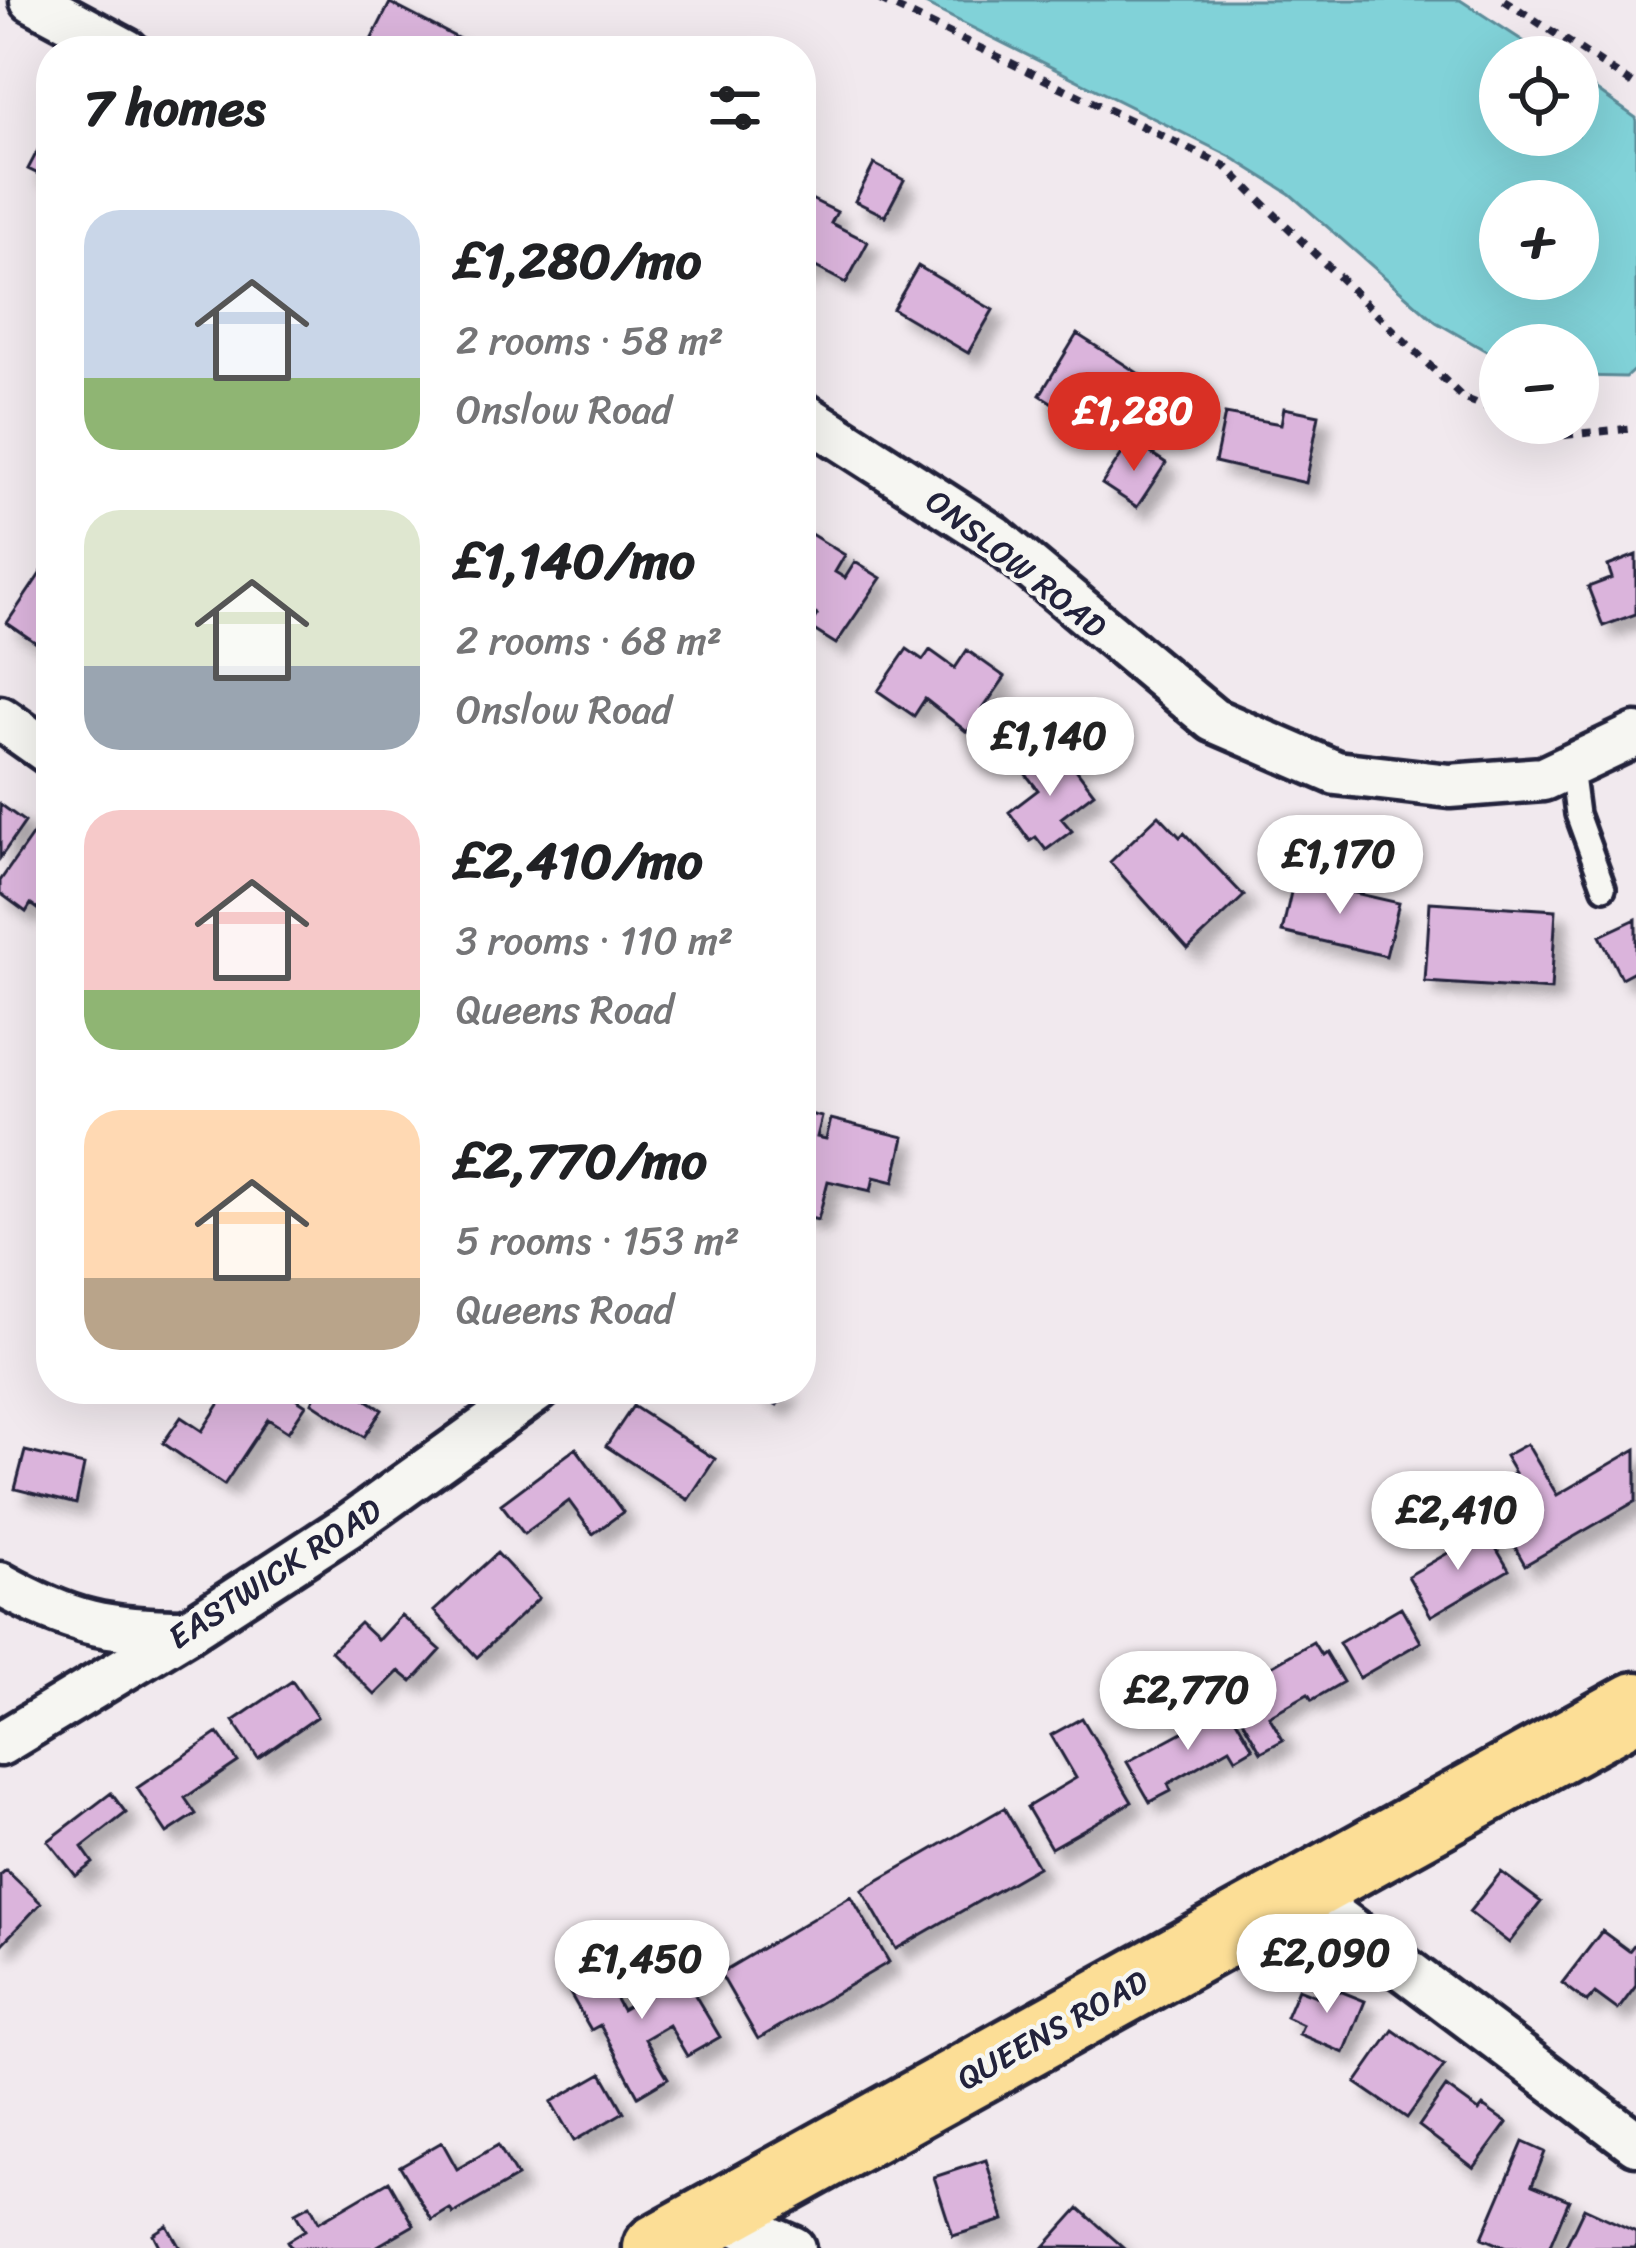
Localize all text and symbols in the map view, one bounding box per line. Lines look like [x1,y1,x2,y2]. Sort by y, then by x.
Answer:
map controls [1479,36,1599,444]
button: locate [1479,36,1599,156]
text: 7 homes [84,63,265,153]
icon: filters [702,75,768,141]
button: + [1479,180,1599,300]
text: £1,280/mo [456,216,701,306]
icon: home [180,258,324,402]
text: 2 rooms · 58 m² [456,306,724,375]
button: − [1479,324,1599,444]
pin: £1,280 [1036,372,1232,474]
text: Onslow Road [456,375,672,444]
text: £1,280 [1075,376,1193,445]
street label: ONSLOW ROAD [912,474,1121,654]
text: £1,140/mo [456,516,695,606]
icon: home [180,558,324,702]
text: 2 rooms · 68 m² [456,606,722,675]
text: Onslow Road [456,675,672,744]
pin: £1,140 [952,697,1148,799]
text: £1,140 [993,701,1107,770]
pin: £1,170 [1242,815,1438,917]
text: £2,410/mo [456,816,703,906]
text: £1,170 [1284,819,1396,888]
icon: home [180,858,324,1002]
text: 3 rooms · 110 m² [456,906,733,975]
text: Queens Road [456,975,674,1044]
text: £2,770/mo [456,1116,707,1206]
icon: home [180,1158,324,1302]
text: 5 rooms · 153 m² [456,1206,740,1275]
text: Queens Road [456,1275,674,1344]
pin: £2,410 [1360,1471,1556,1573]
text: £2,410 [1398,1475,1518,1544]
street label: EASTWICK ROAD [156,1482,394,1665]
pin: £2,770 [1090,1651,1286,1753]
text: £2,770 [1127,1655,1249,1724]
pin: £2,090 [1229,1914,1425,2016]
text: £2,090 [1264,1918,1390,1987]
pin: £1,450 [544,1920,740,2022]
text: £1,450 [582,1924,702,1993]
street label: QUEENS ROAD [946,1953,1159,2107]

